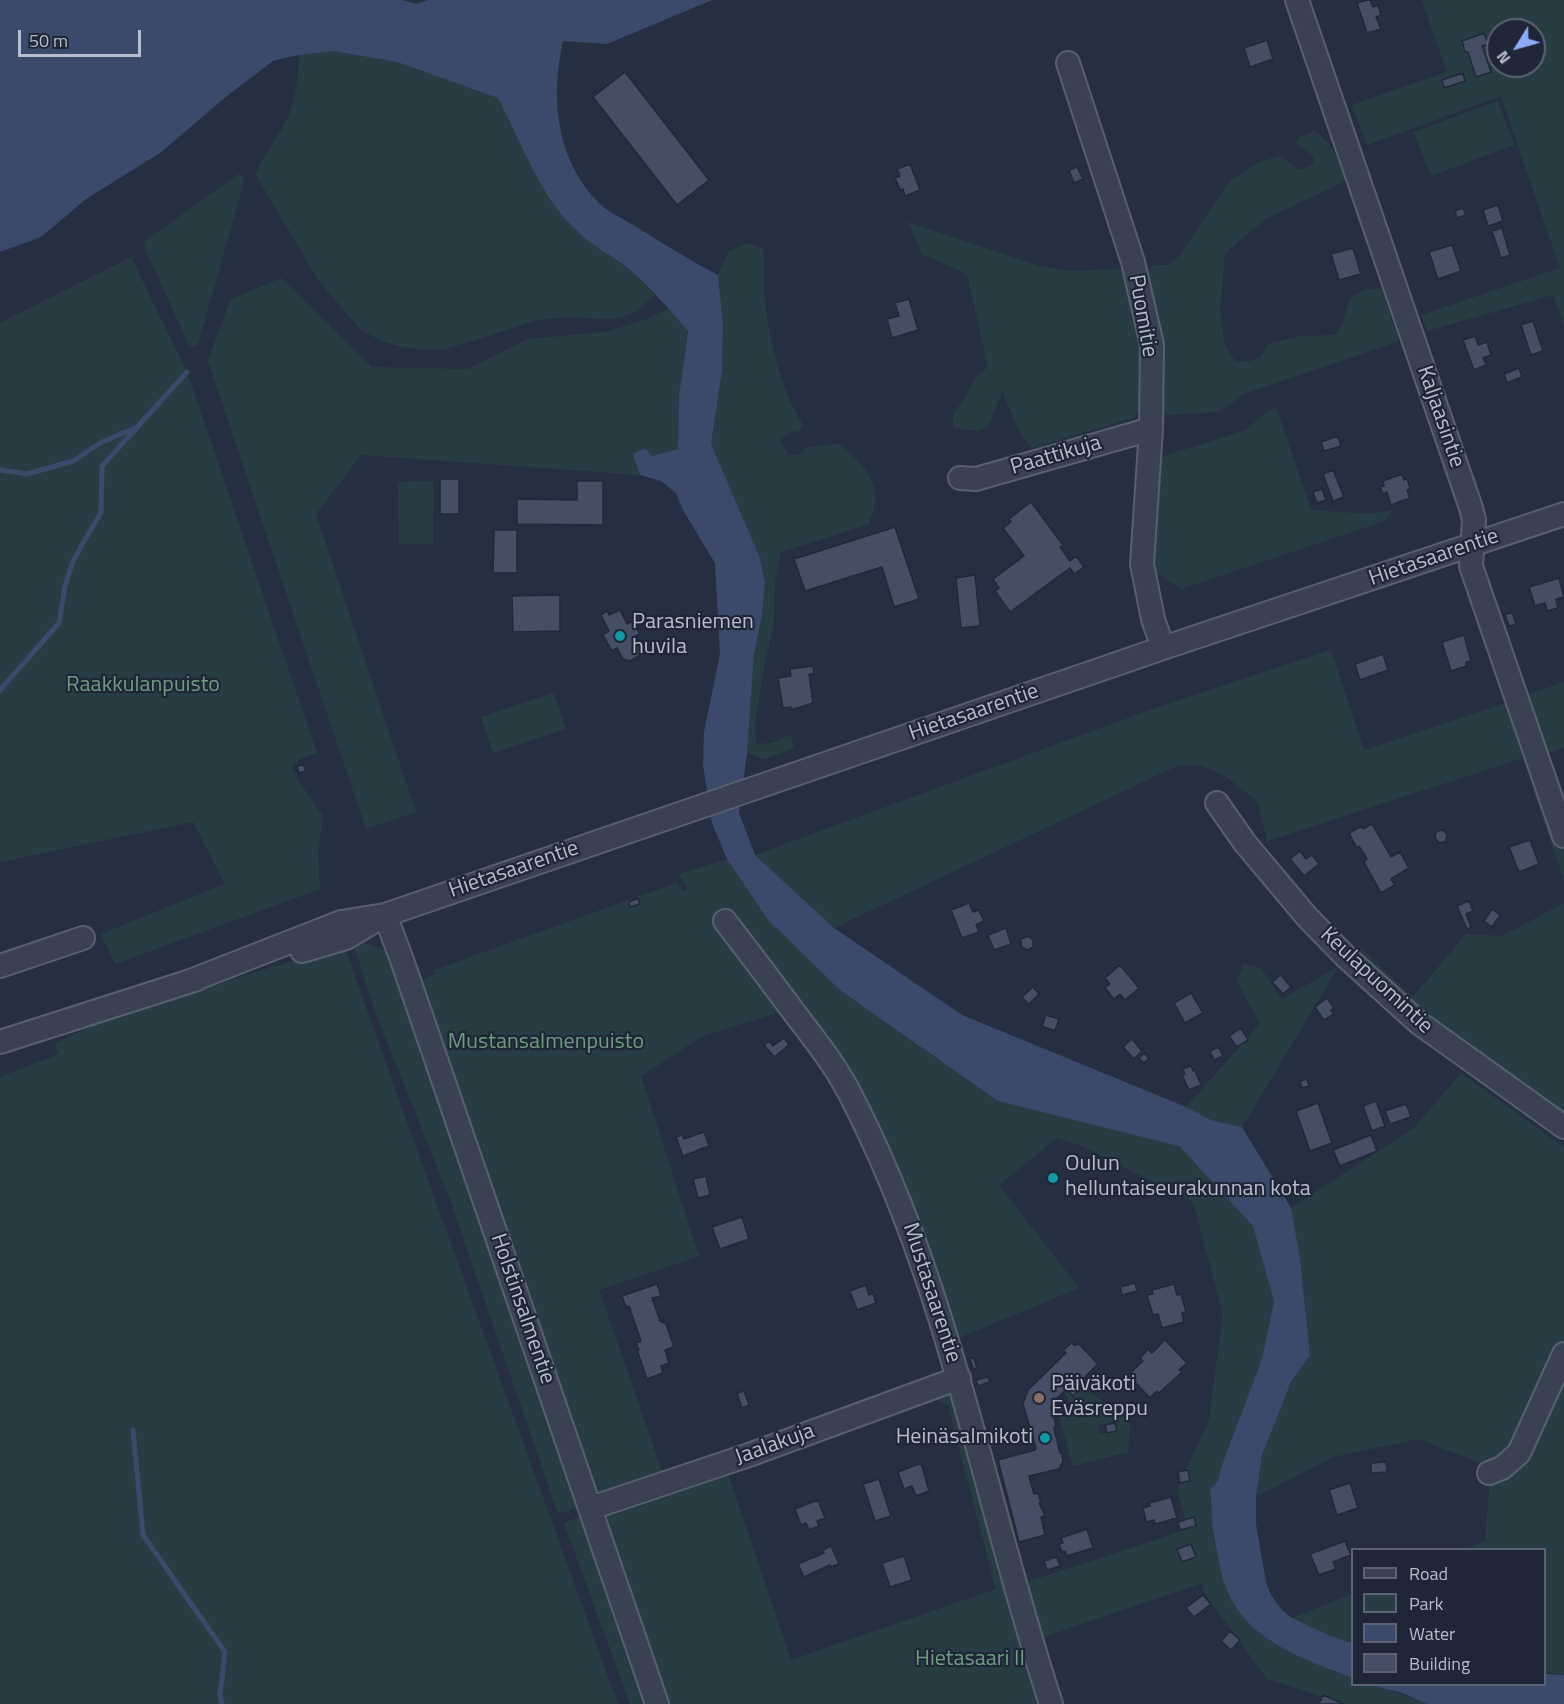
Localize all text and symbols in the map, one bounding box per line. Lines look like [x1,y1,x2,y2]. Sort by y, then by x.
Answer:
scale bar [21,18,144,56]
north arrow [1486,18,1546,78]
text: 50 m [29,27,68,54]
text: N [1490,46,1516,69]
street label: Puomitie [1122,273,1162,359]
street label: Kaljaasintie [1410,363,1470,471]
street label: Paattikuja [1008,430,1104,482]
street label: Hietasaarentie [1366,523,1502,593]
place label: Parasniemen huvila [632,610,754,662]
marker: Parasniemen huvila [613,629,627,643]
park label: Raakkulanpuisto [66,673,220,699]
street label: Hietasaarentie [906,678,1042,748]
street label: Hietasaarentie [446,835,582,905]
street label: Keulapuomintie [1314,922,1438,1040]
park label: Mustansalmenpuisto [448,1030,644,1056]
place label: Oulun helluntaiseurakunnan kota [1065,1152,1311,1204]
marker: Oulun helluntaiseurakunnan kota [1046,1171,1060,1185]
street label: Mustasaarentie [896,1220,966,1366]
street label: Holstinsalmentie [484,1230,560,1388]
place label: Päiväkoti Eväsreppu [1051,1372,1148,1424]
marker: Päiväkoti Eväsreppu [1032,1391,1046,1405]
street label: Jaalakuja [732,1418,818,1472]
place label: Heinäsalmikoti [896,1425,1033,1451]
marker: Heinäsalmikoti [1038,1431,1052,1445]
legend [1351,1548,1546,1686]
text: Road [1409,1560,1448,1587]
text: Park [1409,1590,1443,1617]
text: Water [1409,1620,1455,1647]
park label: Hietasaari II [915,1647,1025,1673]
text: Building [1409,1650,1470,1677]

